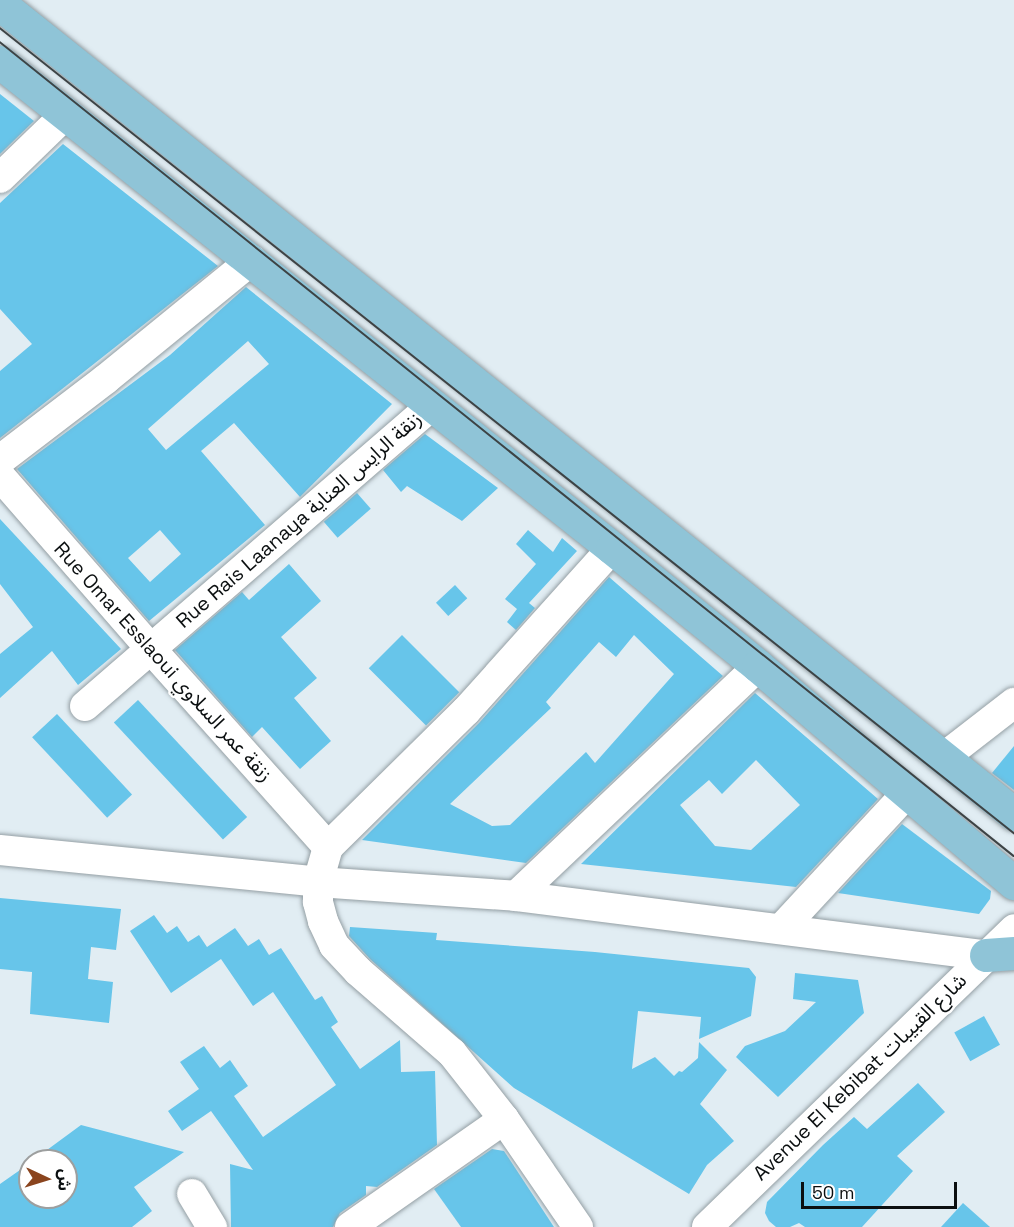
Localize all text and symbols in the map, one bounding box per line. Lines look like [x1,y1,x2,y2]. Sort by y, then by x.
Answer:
street label: Rue Rais Laanaya زنقة الرايس العناية [171,407,427,633]
street label: Rue Omar Esslaoui زنقة عمر السلاوي [49,537,277,787]
street label: Avenue El Kebibat شارع القبيبات [748,969,972,1185]
north arrow [18,1149,78,1209]
text: ش [53,1168,76,1192]
scale bar [804,1170,960,1208]
text: 50 m [812,1181,854,1204]

